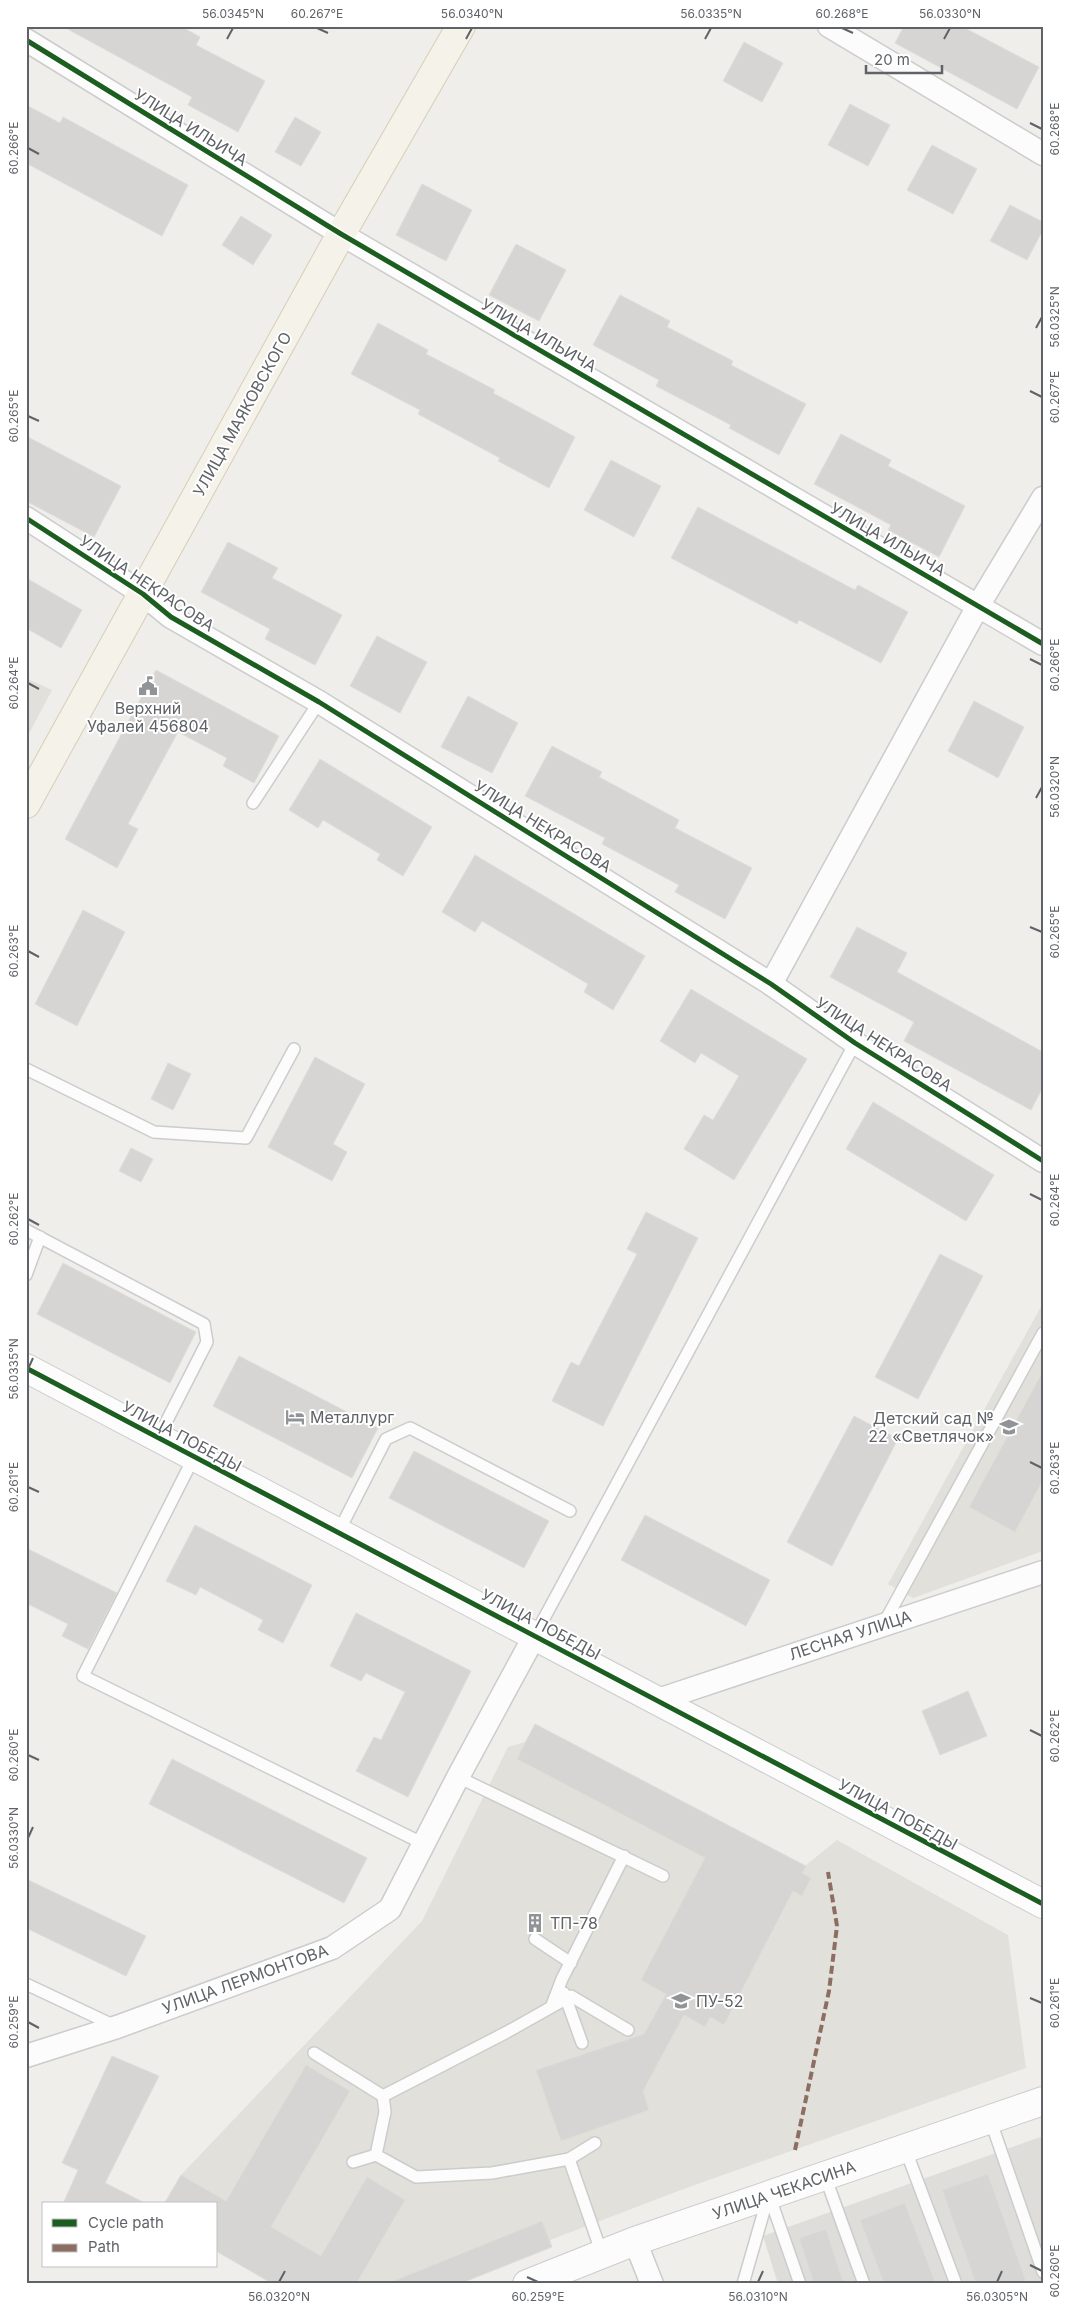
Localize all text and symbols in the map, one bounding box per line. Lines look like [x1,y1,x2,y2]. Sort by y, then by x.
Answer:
text: 56.0345°N [202,6,264,21]
text: 60.267°E [291,6,343,21]
text: 56.0340°N [441,6,503,21]
text: 56.0335°N [680,6,742,21]
text: 60.268°E [816,6,868,21]
text: 56.0330°N [919,6,981,21]
scale bar [866,42,943,74]
text: 20 m [874,50,910,69]
street label: УЛИЦА ИЛЬИЧА [131,84,251,170]
text: 60.268°E [1047,103,1062,155]
text: 60.266°E [6,121,21,175]
text: 56.0325°N [1047,286,1062,348]
street label: УЛИЦА ИЛЬИЧА [478,294,600,376]
street label: УЛИЦА МАЯКОВСКОГО [188,328,296,500]
text: 60.267°E [1047,371,1062,423]
text: 60.265°E [6,390,21,442]
street label: УЛИЦА ИЛЬИЧА [827,498,949,580]
street label: УЛИЦА НЕКРАСОВА [76,530,218,636]
text: 60.266°E [1047,638,1062,692]
text: 60.264°E [6,656,21,710]
public building icon: Верхний Уфалей 456804 [137,675,159,697]
place label: Верхний Уфалей 456804 [87,698,209,736]
text: 56.0320°N [1047,756,1062,818]
street label: УЛИЦА НЕКРАСОВА [471,776,615,876]
text: 60.265°E [1047,906,1062,958]
text: 60.263°E [6,925,21,977]
street label: УЛИЦА НЕКРАСОВА [812,992,956,1096]
text: 60.264°E [1047,1173,1062,1227]
text: 60.262°E [6,1193,21,1245]
text: 56.0335°N [6,1338,21,1400]
street label: УЛИЦА ПОБЕДЫ [119,1396,245,1476]
hotel icon: Металлург [284,1406,306,1428]
place label: Металлург [310,1407,394,1427]
place label: Детский сад № 22 «Светлячок» [868,1408,994,1446]
school or university icon: Детский сад № 22 «Светлячок» [998,1416,1020,1438]
text: 60.263°E [1047,1442,1062,1494]
text: 60.261°E [6,1462,21,1512]
street label: УЛИЦА ПОБЕДЫ [478,1584,604,1664]
street label: ЛЕСНАЯ УЛИЦА [786,1606,914,1664]
text: 60.262°E [1047,1710,1062,1762]
text: 60.260°E [6,1728,21,1782]
street label: УЛИЦА ПОБЕДЫ [835,1774,961,1854]
text: 56.0330°N [6,1807,21,1869]
building icon: ТП-78 [524,1912,546,1934]
place label: ТП-78 [550,1913,598,1933]
street label: УЛИЦА ЛЕРМОНТОВА [159,1940,331,2018]
text: 60.261°E [1047,1978,1062,2028]
school or university icon: ПУ-52 [670,1990,692,2012]
place label: ПУ-52 [696,1991,744,2011]
text: 60.259°E [6,1996,21,2048]
street label: УЛИЦА ЧЕКАСИНА [710,2156,858,2224]
legend [42,2202,218,2268]
text: Cycle path [88,2213,164,2232]
text: Path [88,2237,120,2256]
text: 60.260°E [1047,2244,1062,2298]
text: 56.0320°N [248,2289,310,2304]
text: 60.259°E [512,2289,564,2304]
text: 56.0310°N [728,2289,788,2304]
text: 56.0305°N [966,2289,1028,2304]

